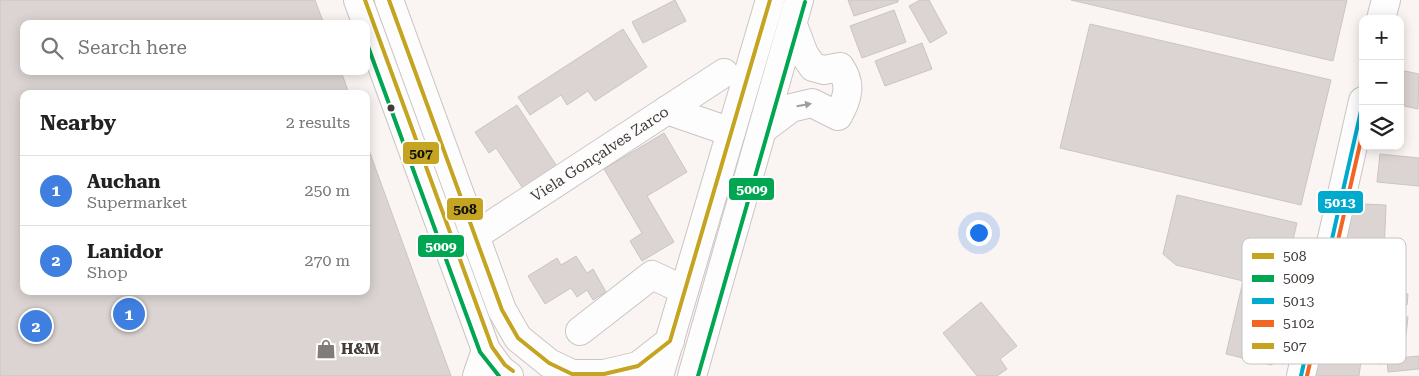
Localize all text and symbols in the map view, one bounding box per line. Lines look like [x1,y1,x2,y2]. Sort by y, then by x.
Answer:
map controls [1359,15,1404,150]
button: + [1359,15,1404,60]
search box [20,20,370,75]
icon: search [38,34,66,62]
text: Search here [78,36,187,59]
button: − [1359,60,1404,105]
one-way arrow [797,101,813,109]
unlabelled marker [386,103,396,113]
street label: Viela Gonçalves Zarco [528,103,672,206]
button: layers [1359,105,1404,150]
text: Nearby [40,111,116,135]
text: 2 results [286,113,350,132]
line badge: 507 [402,141,440,165]
text: 507 [409,145,433,161]
text: Auchan [87,170,161,193]
line badge: 5009 [728,177,775,201]
text: 1 [52,181,60,200]
text: 250 m [304,181,350,200]
text: 5009 [736,181,768,197]
line badge: 5013 [1317,190,1364,214]
text: Supermarket [87,193,187,212]
text: 5013 [1324,194,1356,210]
line badge: 508 [446,197,484,221]
text: 508 [453,201,477,217]
your location [966,220,992,246]
line badge: 5009 [417,234,465,258]
text: 5009 [425,238,457,254]
legend [1242,238,1406,364]
text: Lanidor [87,240,163,263]
text: 508 [1283,248,1307,264]
text: 2 [52,251,60,270]
text: 270 m [304,251,350,270]
text: Shop [87,263,128,282]
text: 5009 [1283,270,1315,286]
text: 5013 [1283,293,1315,309]
pin: 1 [113,295,145,333]
pin: 2 [20,307,52,345]
text: 5102 [1283,315,1315,331]
shop icon: H&M [315,338,337,360]
text: 507 [1283,338,1307,354]
place label: H&M [341,340,380,358]

